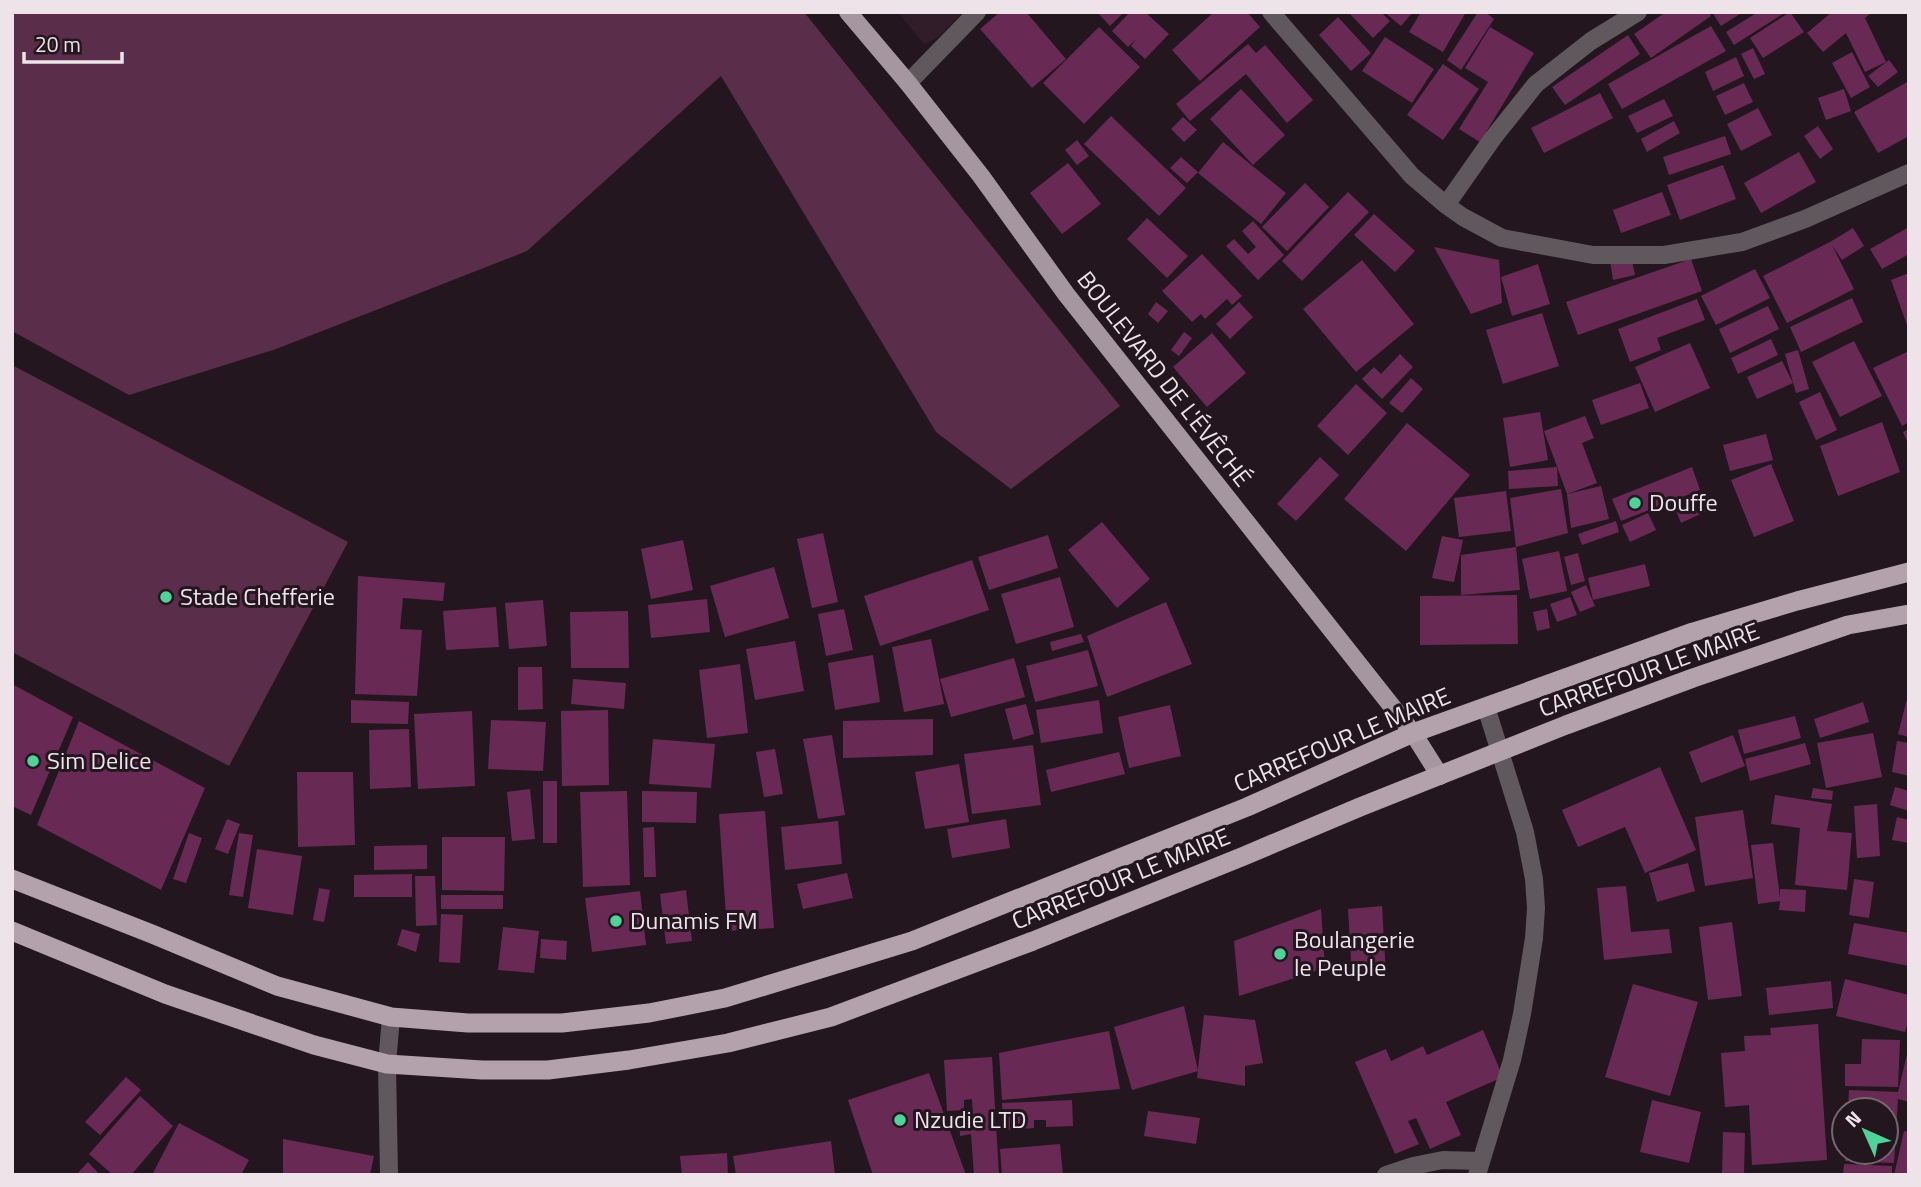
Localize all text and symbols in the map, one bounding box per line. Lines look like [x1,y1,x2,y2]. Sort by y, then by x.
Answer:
scale bar [24,21,122,65]
text: 20 m [35,28,81,60]
street label: BOULEVARD DE L'ÉVÊCHÉ [1069,263,1261,494]
place label: Douffe [1649,484,1718,520]
marker: Douffe [1627,495,1643,511]
place label: Stade Chefferie [180,578,335,614]
marker: Stade Chefferie [158,589,174,605]
street label: CARREFOUR LE MAIRE [1533,612,1764,726]
street label: CARREFOUR LE MAIRE [1228,677,1456,801]
place label: Sim Delice [47,742,151,778]
marker: Sim Delice [25,753,41,769]
street label: CARREFOUR LE MAIRE [1006,818,1235,938]
place label: Dunamis FM [630,902,758,938]
marker: Dunamis FM [608,913,624,929]
place label: Boulangerie le Peuple [1294,921,1415,985]
marker: Boulangerie le Peuple [1272,946,1288,962]
north arrow [1830,1096,1900,1166]
place label: Nzudie LTD [914,1101,1027,1137]
text: N [1838,1104,1868,1134]
marker: Nzudie LTD [892,1112,908,1128]

